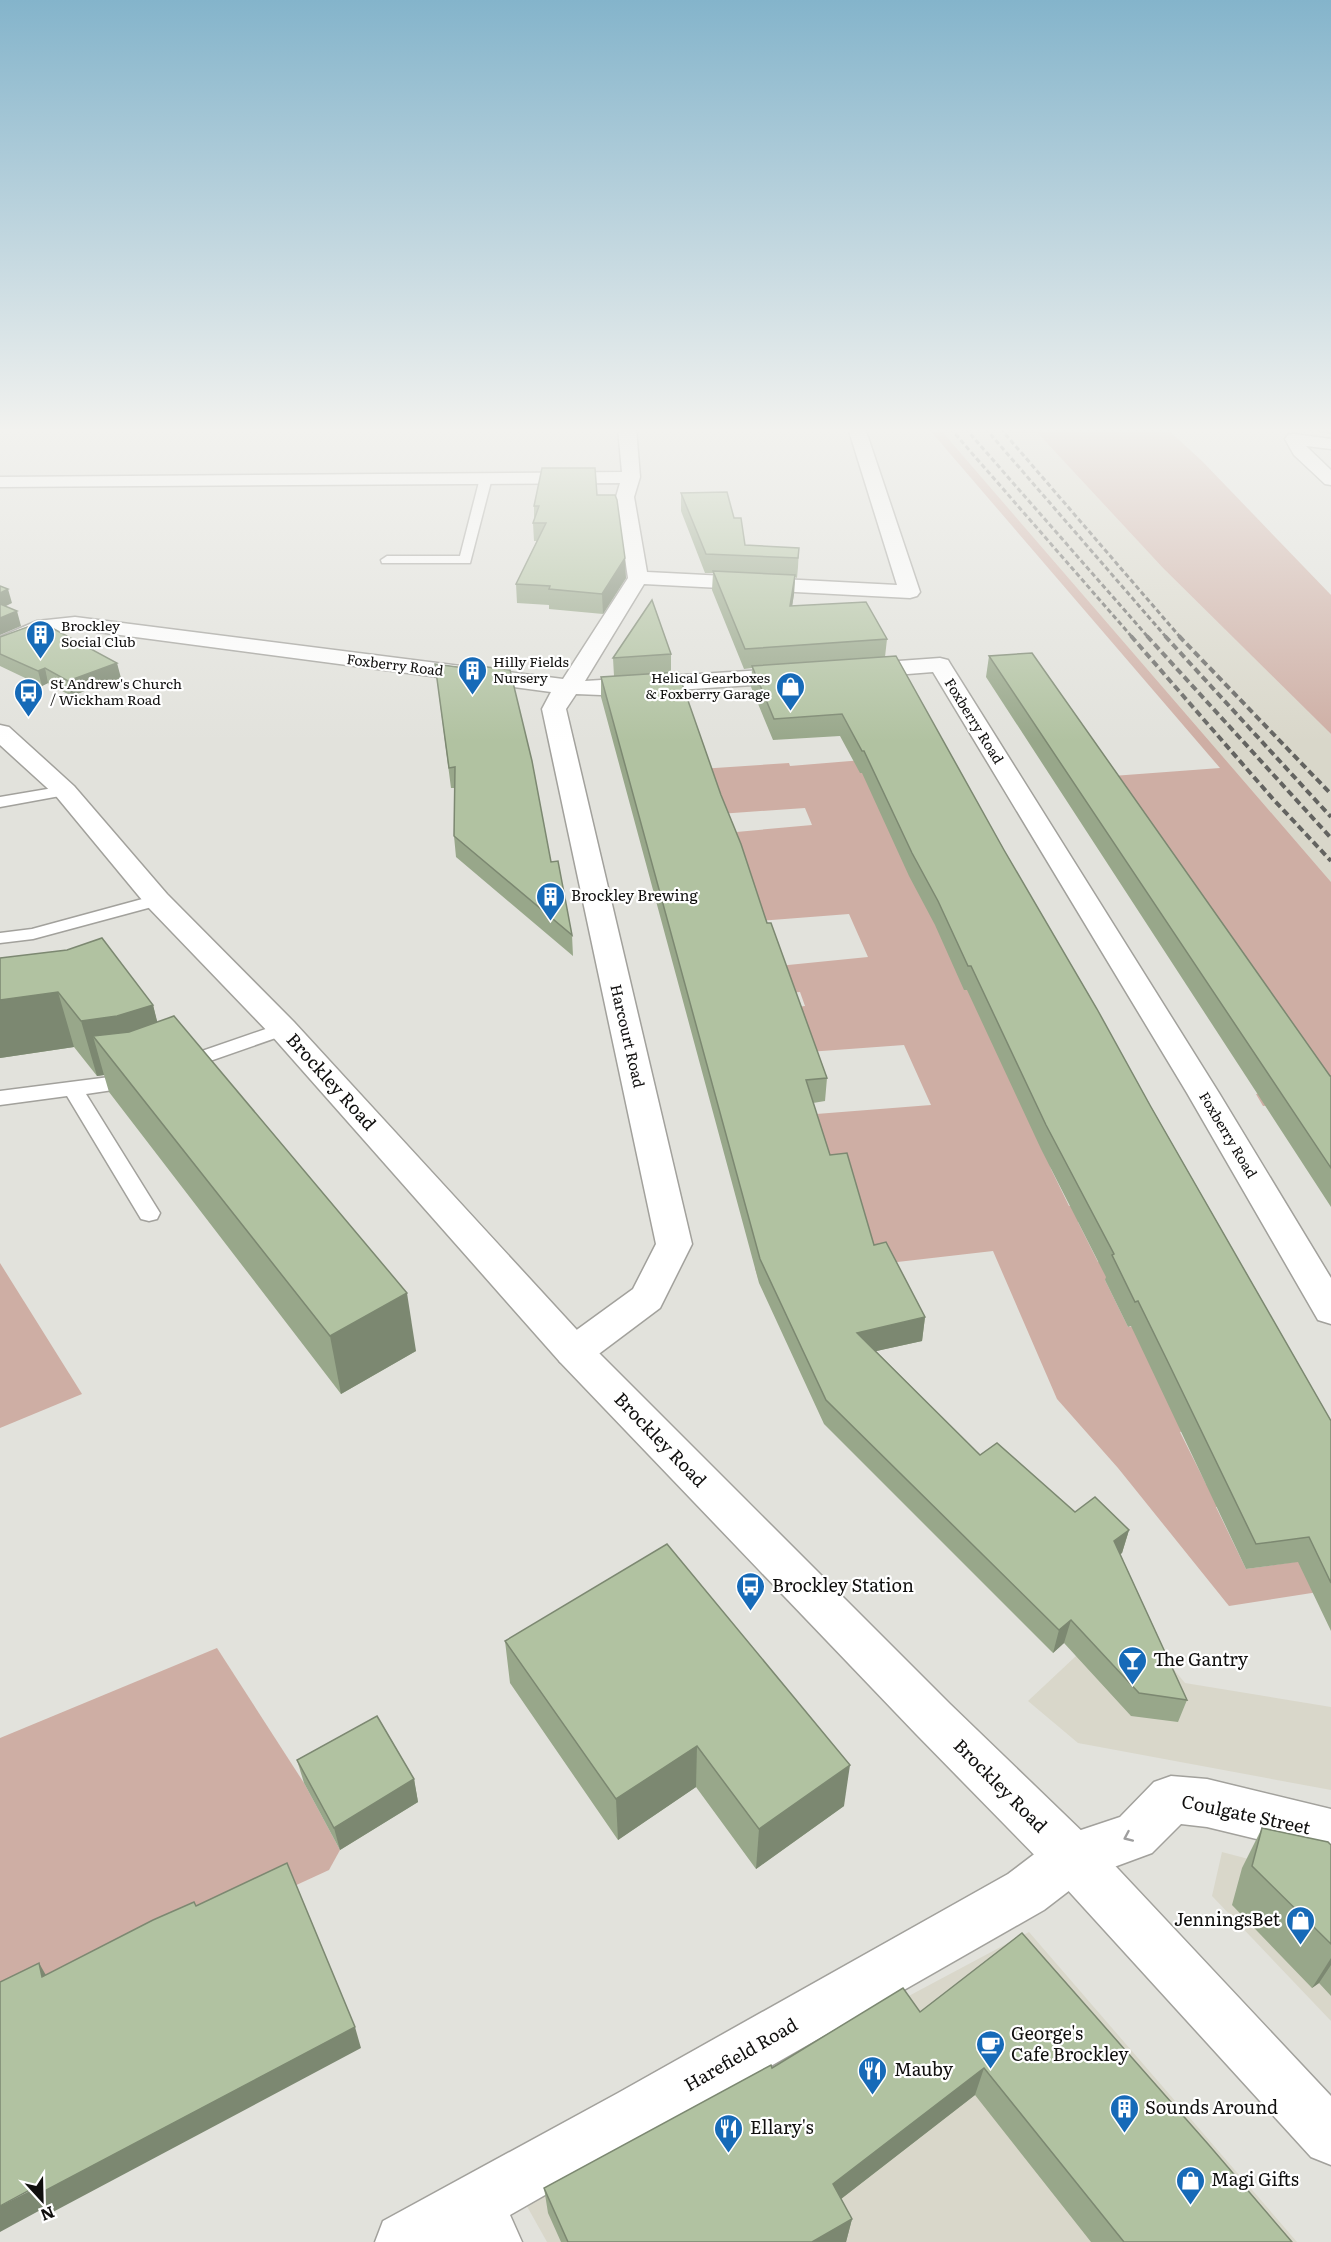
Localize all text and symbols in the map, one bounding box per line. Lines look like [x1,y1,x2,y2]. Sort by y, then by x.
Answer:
place label: Brockley Social Club [61,615,135,651]
building icon: Brockley Social Club [24,618,56,660]
street label: Foxberry Road [346,648,445,680]
place label: Hilly Fields Nursery [493,651,569,687]
building icon: Hilly Fields Nursery [456,654,488,696]
place label: Helical Gearboxes & Foxberry Garage [645,667,770,703]
shop icon: Helical Gearboxes & Foxberry Garage [775,670,807,712]
place label: St Andrew's Church / Wickham Road [50,673,182,709]
street label: Foxberry Road [941,674,1009,767]
bus stop icon: St Andrew's Church / Wickham Road [13,676,45,718]
building icon: Brockley Brewing [534,880,566,922]
place label: Brockley Brewing [571,883,699,906]
street label: Harcourt Road [605,982,652,1090]
street label: Brockley Road [281,1026,383,1136]
street label: Foxberry Road [1195,1088,1263,1182]
street label: Brockley Road [609,1385,714,1493]
bus stop icon: Brockley Station [735,1570,767,1612]
place label: Brockley Station [772,1571,914,1598]
bar icon: The Gantry [1116,1644,1148,1686]
place label: The Gantry [1153,1645,1249,1672]
street label: Brockley Road [948,1732,1054,1838]
street label: Coulgate Street [1179,1787,1314,1841]
one-way arrow [1123,1830,1134,1842]
shop icon: JenningsBet [1285,1904,1317,1946]
place label: JenningsBet [1174,1905,1281,1932]
street label: Harefield Road [678,2010,802,2097]
place label: George's Cafe Brockley [1011,2019,1129,2067]
cafe icon: George's Cafe Brockley [974,2028,1006,2070]
restaurant icon: Mauby [857,2054,889,2096]
place label: Mauby [894,2055,954,2082]
building icon: Sounds Around [1108,2092,1140,2134]
place label: Sounds Around [1145,2093,1278,2120]
restaurant icon: Ellary's [713,2112,745,2154]
place label: Ellary's [750,2113,814,2140]
shop icon: Magi Gifts [1174,2164,1206,2206]
place label: Magi Gifts [1211,2165,1299,2192]
north arrow [12,2170,72,2230]
text: N [37,2201,59,2228]

